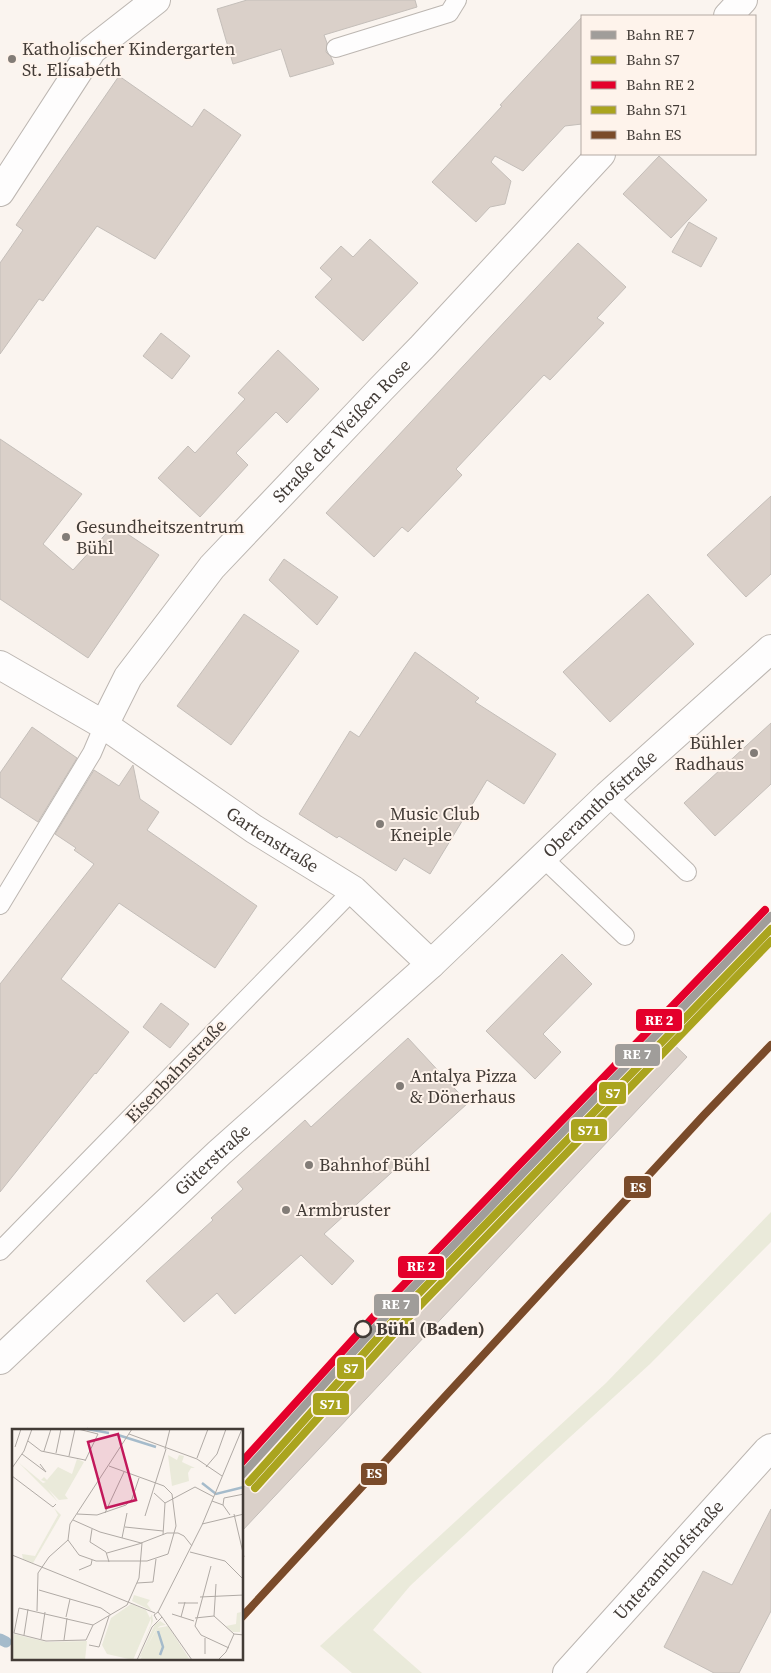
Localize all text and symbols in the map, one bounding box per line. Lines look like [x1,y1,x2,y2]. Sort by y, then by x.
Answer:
legend [581,15,756,155]
text: Bahn RE 7 [626,24,694,45]
place label: Katholischer Kindergarten St. Elisabeth [22,36,235,82]
text: Bahn S7 [626,49,680,70]
marker: Katholischer Kindergarten St. Elisabeth [6,53,18,65]
text: Bahn RE 2 [626,74,694,95]
text: Bahn S71 [626,99,687,120]
text: Bahn ES [626,124,682,145]
street label: Straße der Weißen Rose [266,353,416,508]
place label: Gesundheitszentrum Bühl [76,514,244,560]
marker: Gesundheitszentrum Bühl [60,531,72,543]
place label: Bühler Radhaus [675,730,744,776]
street label: Oberamthofstraße [537,744,662,863]
marker: Bühler Radhaus [748,747,760,759]
street label: Gartenstraße [221,800,324,878]
place label: Music Club Kneiple [390,801,480,847]
marker: Music Club Kneiple [374,818,386,830]
line badge: RE 2 [635,1008,683,1032]
text: RE 2 [645,1010,674,1030]
street label: Eisenbahnstraße [120,1013,232,1128]
line badge: RE 7 [614,1043,661,1067]
text: RE 7 [623,1044,652,1064]
place label: Antalya Pizza & Dönerhaus [410,1063,518,1109]
marker: Antalya Pizza & Dönerhaus [394,1080,406,1092]
line badge: S7 [598,1081,627,1105]
text: S7 [605,1083,621,1103]
street label: Güterstraße [169,1118,256,1201]
line badge: S71 [570,1118,608,1142]
text: S71 [578,1120,600,1140]
place label: Bahnhof Bühl [319,1152,430,1177]
marker: Bahnhof Bühl [303,1159,315,1171]
line badge: ES [623,1175,652,1199]
text: ES [630,1177,646,1197]
place label: Armbruster [296,1197,391,1222]
marker: Armbruster [280,1204,292,1216]
line badge: RE 2 [397,1255,445,1279]
text: RE 2 [407,1256,436,1276]
line badge: RE 7 [373,1293,420,1317]
text: RE 7 [382,1294,411,1314]
place label: Bühl (Baden) [376,1316,485,1341]
marker: Bühl (Baden) [354,1320,372,1338]
line badge: S7 [336,1356,365,1380]
text: S7 [343,1358,359,1378]
line badge: S71 [312,1392,350,1416]
text: S71 [320,1394,342,1414]
inset map [12,1429,244,1660]
line badge: ES [360,1462,388,1486]
text: ES [366,1463,382,1483]
street label: Unteramthofstraße [607,1494,729,1625]

